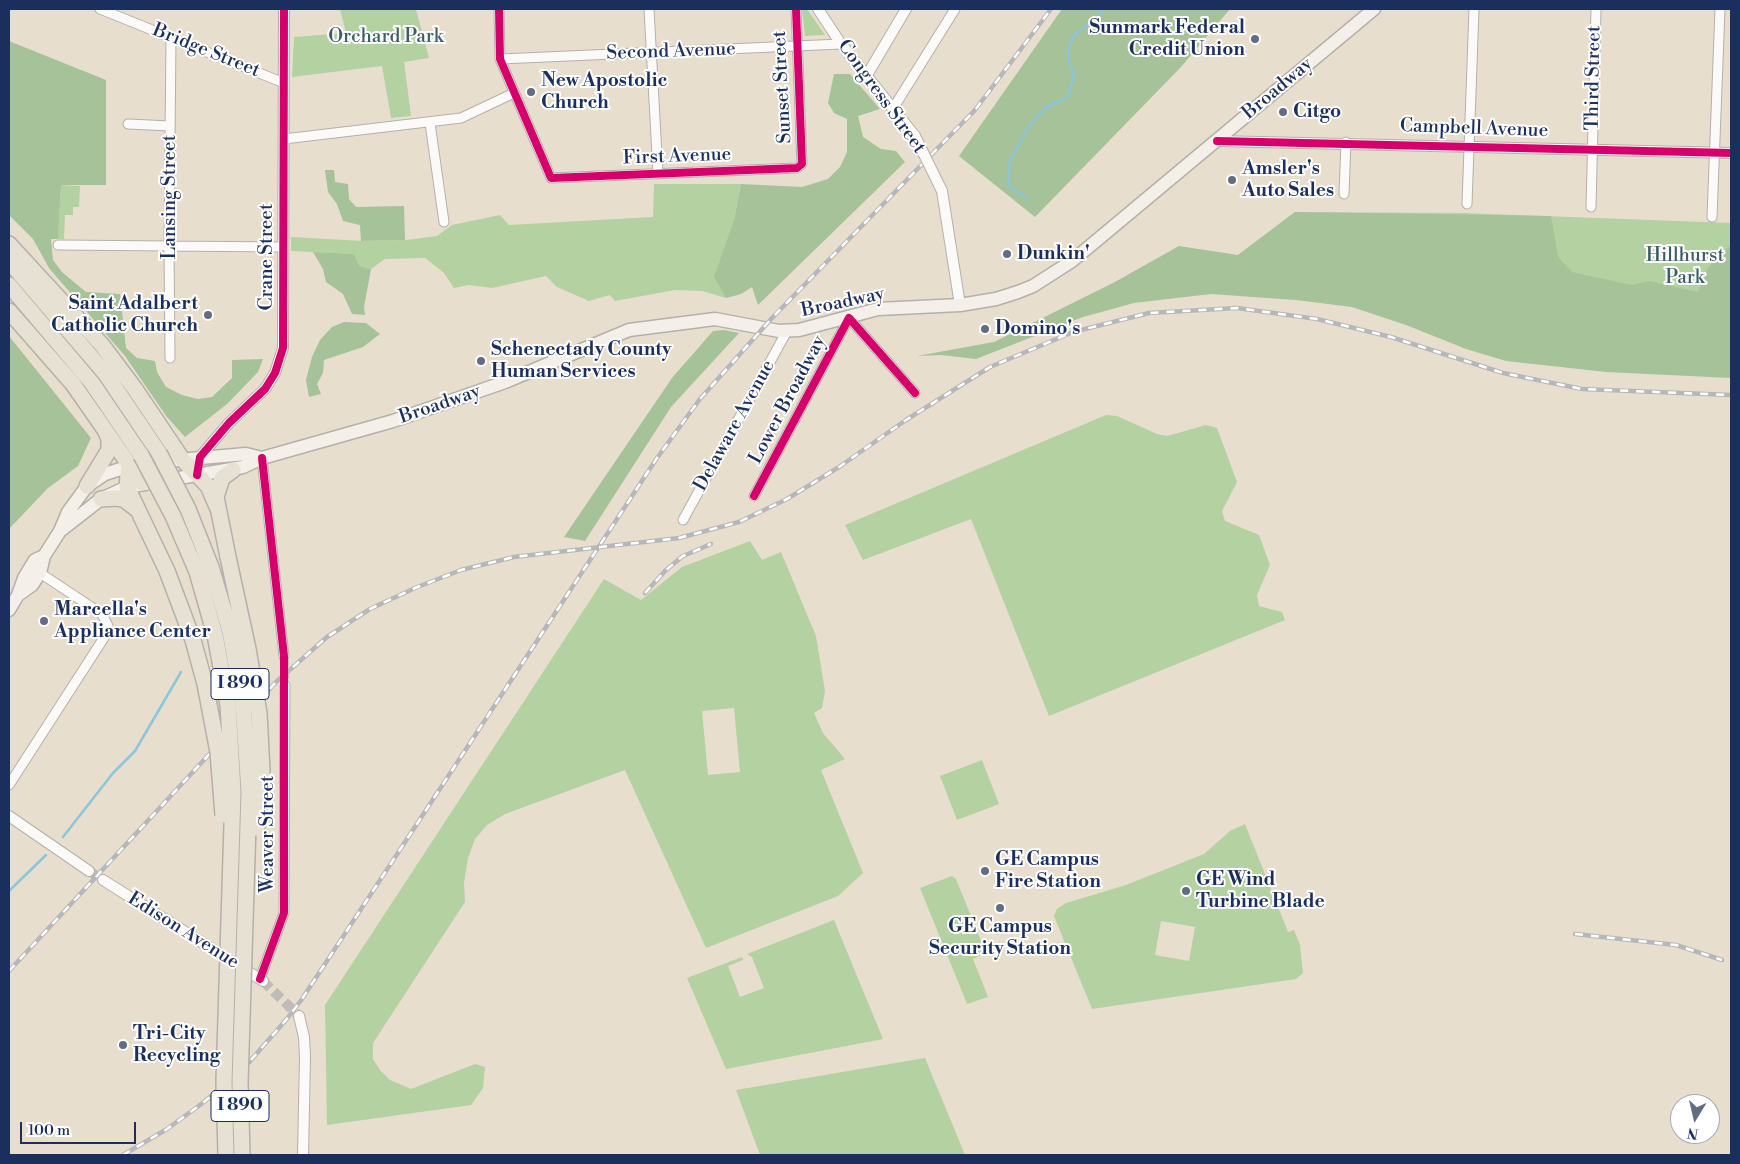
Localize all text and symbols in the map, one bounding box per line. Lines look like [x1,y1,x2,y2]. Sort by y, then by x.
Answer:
place label: Sunmark Federal Credit Union [1089,17,1245,61]
street label: Bridge Street [149,19,263,83]
street label: Third Street [1582,25,1606,131]
park label: Orchard Park [328,26,444,48]
street label: Sunset Street [769,30,797,144]
marker: Sunmark Federal Credit Union [1249,33,1261,45]
street label: Congress Street [832,36,930,158]
street label: Second Avenue [606,38,736,66]
street label: Broadway [1238,53,1318,125]
place label: New Apostolic Church [541,70,667,114]
marker: New Apostolic Church [525,86,537,98]
place label: Citgo [1293,101,1341,123]
marker: Citgo [1277,106,1289,118]
street label: Campbell Avenue [1399,115,1549,143]
street label: Lansing Street [159,135,181,259]
street label: First Avenue [622,144,732,170]
place label: Amsler's Auto Sales [1242,158,1334,202]
marker: Amsler's Auto Sales [1226,174,1238,186]
street label: Crane Street [256,203,278,311]
place label: Dunkin' [1017,243,1090,265]
park label: Hillhurst Park [1646,245,1724,289]
marker: Dunkin' [1001,248,1013,260]
street label: Broadway [799,283,887,323]
place label: Saint Adalbert Catholic Church [51,293,198,337]
marker: Saint Adalbert Catholic Church [202,309,214,321]
place label: Domino's [995,318,1080,340]
marker: Domino's [979,323,991,335]
street label: Lower Broadway [745,332,831,468]
place label: Schenectady County Human Services [491,339,672,383]
marker: Schenectady County Human Services [475,355,487,367]
street label: Delaware Avenue [690,356,780,496]
street label: Broadway [396,380,484,430]
place label: Marcella's Appliance Center [54,599,211,643]
marker: Marcella's Appliance Center [38,615,50,627]
road number: I 890 [211,669,269,700]
street label: Weaver Street [257,775,279,893]
place label: GE Campus Fire Station [995,849,1101,893]
marker: GE Campus Fire Station [979,865,991,877]
place label: GE Wind Turbine Blade [1196,869,1325,913]
marker: GE Wind Turbine Blade [1180,885,1192,897]
street label: Edison Avenue [123,888,243,974]
marker: GE Campus Security Station [994,902,1006,914]
place label: GE Campus Security Station [929,916,1071,960]
place label: Tri-City Recycling [133,1023,220,1067]
marker: Tri-City Recycling [117,1039,129,1051]
road number: I 890 [211,1090,269,1122]
north arrow [1670,1094,1720,1144]
scale bar [22,1112,139,1144]
text: 100 m [28,1121,70,1140]
text: N [1686,1123,1700,1143]

